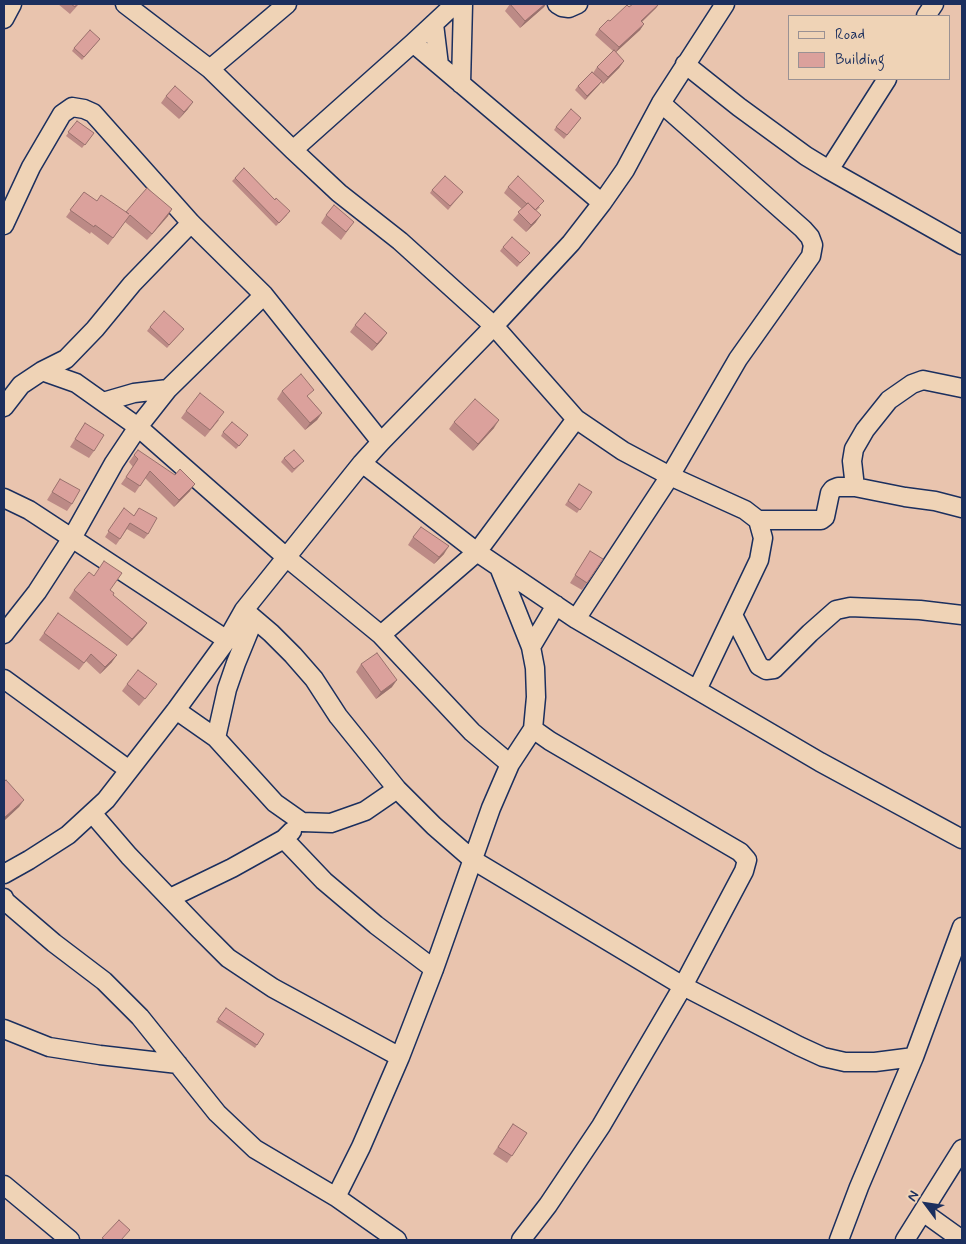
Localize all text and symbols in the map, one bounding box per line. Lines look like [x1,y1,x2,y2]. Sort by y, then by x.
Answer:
legend [788,15,951,80]
text: Road [835,25,865,45]
text: Building [835,50,885,70]
north arrow [901,1179,951,1229]
text: N [903,1188,923,1205]

